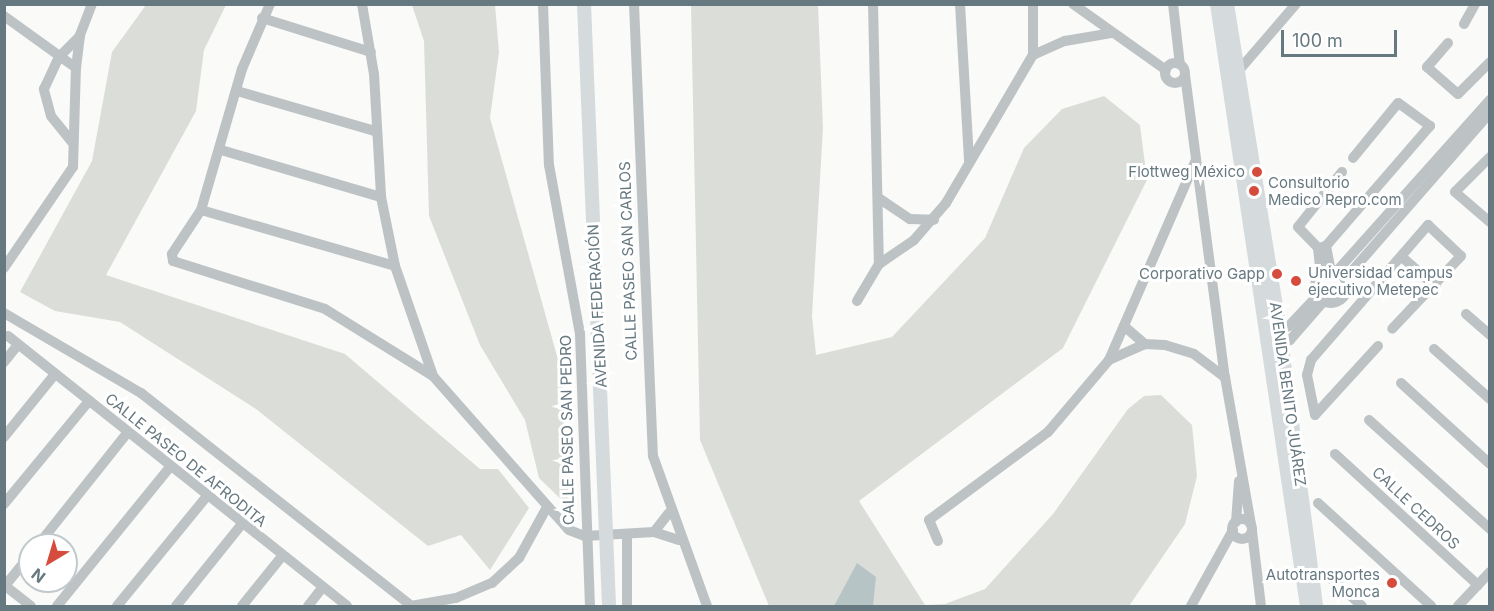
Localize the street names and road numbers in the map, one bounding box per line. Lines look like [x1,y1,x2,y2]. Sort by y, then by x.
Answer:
street label: CALLE PASEO SAN CARLOS [616,161,640,361]
street label: AVENIDA FEDERACIÓN [584,224,610,388]
street label: AVENIDA BENITO JUÁREZ [1266,301,1310,487]
street label: CALLE PASEO SAN PEDRO [556,335,578,525]
street label: CALLE PASEO DE AFRODITA [102,389,270,531]
street label: CALLE CEDROS [1369,463,1463,553]

